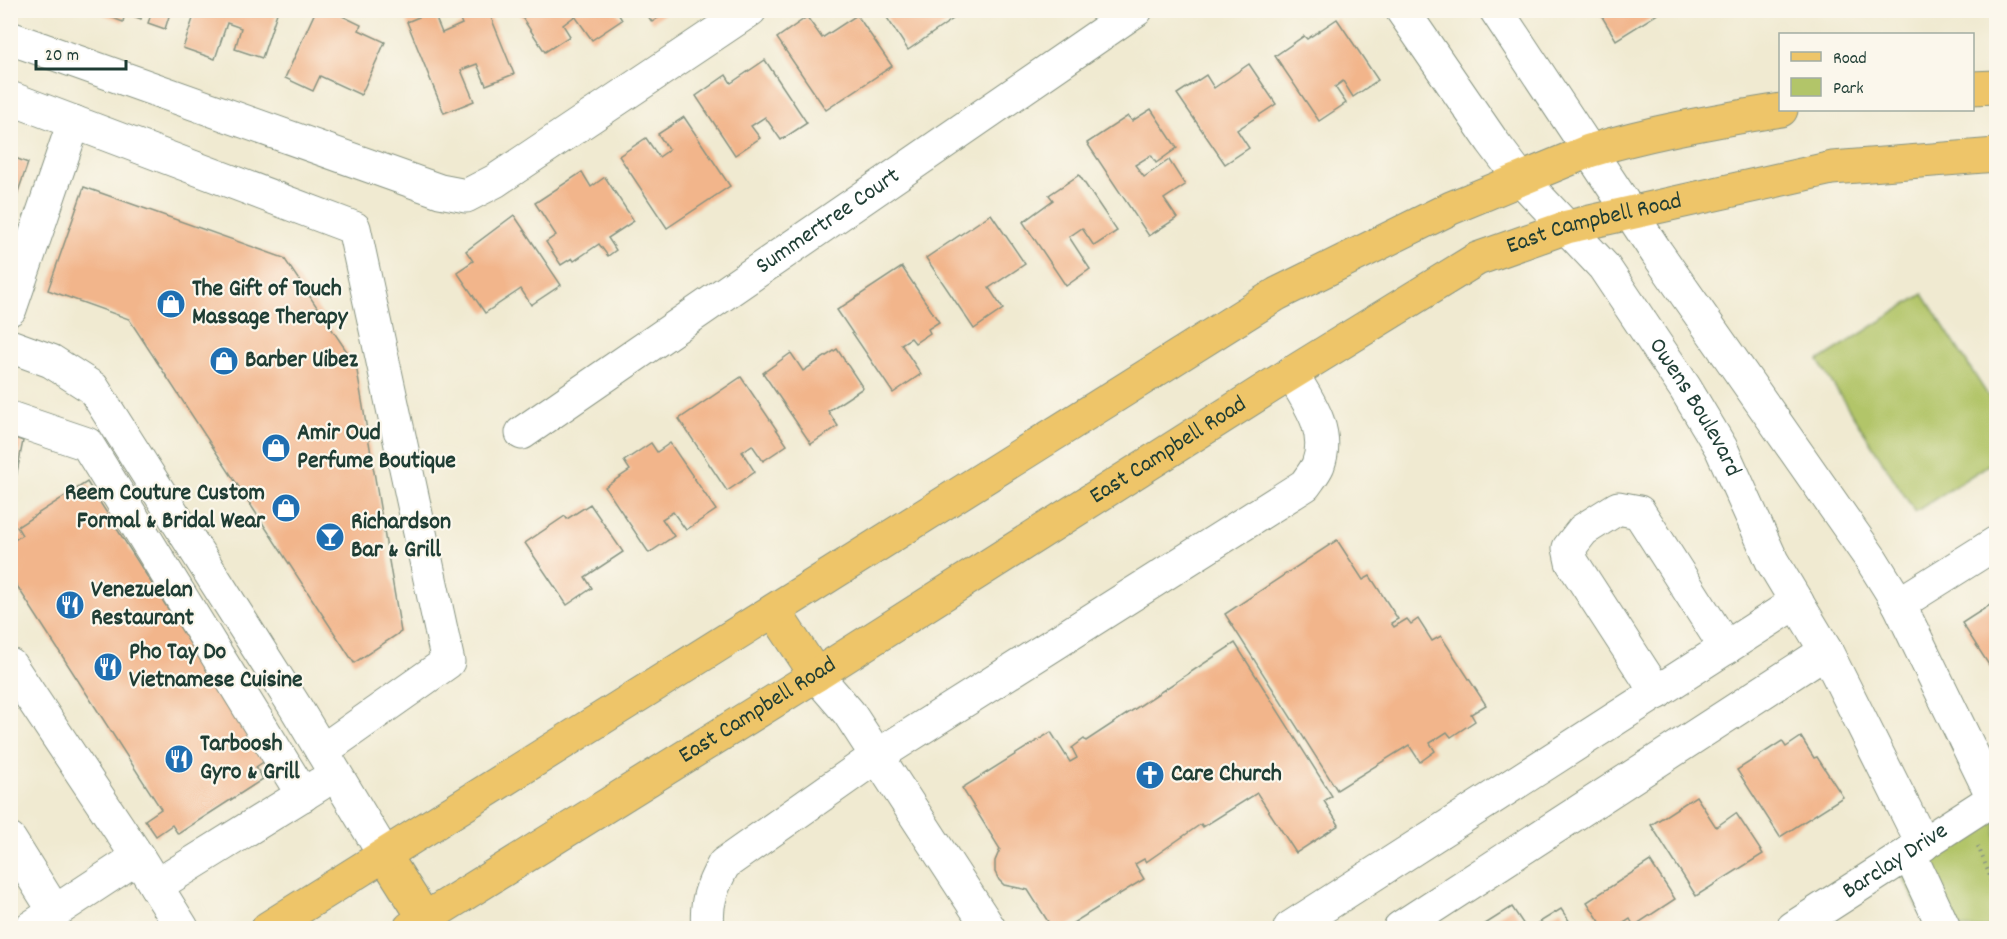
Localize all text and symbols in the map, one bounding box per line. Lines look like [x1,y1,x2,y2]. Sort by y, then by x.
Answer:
scale bar [36,33,126,71]
legend [1779,33,1974,111]
text: 20 m [45,44,79,69]
text: Road [1833,47,1867,72]
text: Park [1833,77,1864,102]
street label: Summertree Court [749,160,907,284]
street label: East Campbell Road [1502,185,1685,264]
place label: The Gift of Touch Massage Therapy [192,273,349,335]
shop icon: The Gift of Touch Massage Therapy [155,288,187,320]
street label: Owens Boulevard [1639,331,1749,482]
place label: Barber Uibez [245,344,359,378]
shop icon: Barber Uibez [208,345,240,377]
street label: East Campbell Road [1083,388,1254,514]
place label: Amir Oud Perfume Boutique [297,417,456,479]
shop icon: Amir Oud Perfume Boutique [260,432,292,464]
place label: Reem Couture Custom Formal & Bridal Wear [65,477,266,539]
shop icon: Reem Couture Custom Formal & Bridal Wear [270,492,302,524]
place label: Richardson Bar & Grill [351,506,451,568]
bar icon: Richardson Bar & Grill [314,521,346,553]
place label: Venezuelan Restaurant [91,574,194,636]
restaurant icon: Venezuelan Restaurant [54,589,86,621]
place label: Pho Tay Do Vietnamese Cuisine [129,636,303,698]
street label: East Campbell Road [673,649,843,773]
restaurant icon: Pho Tay Do Vietnamese Cuisine [92,651,124,683]
place label: Tarboosh Gyro & Grill [200,728,300,790]
restaurant icon: Tarboosh Gyro & Grill [163,743,195,775]
place label: Care Church [1171,758,1282,792]
church icon: Care Church [1134,759,1166,791]
street label: Barclay Drive [1836,815,1955,909]

